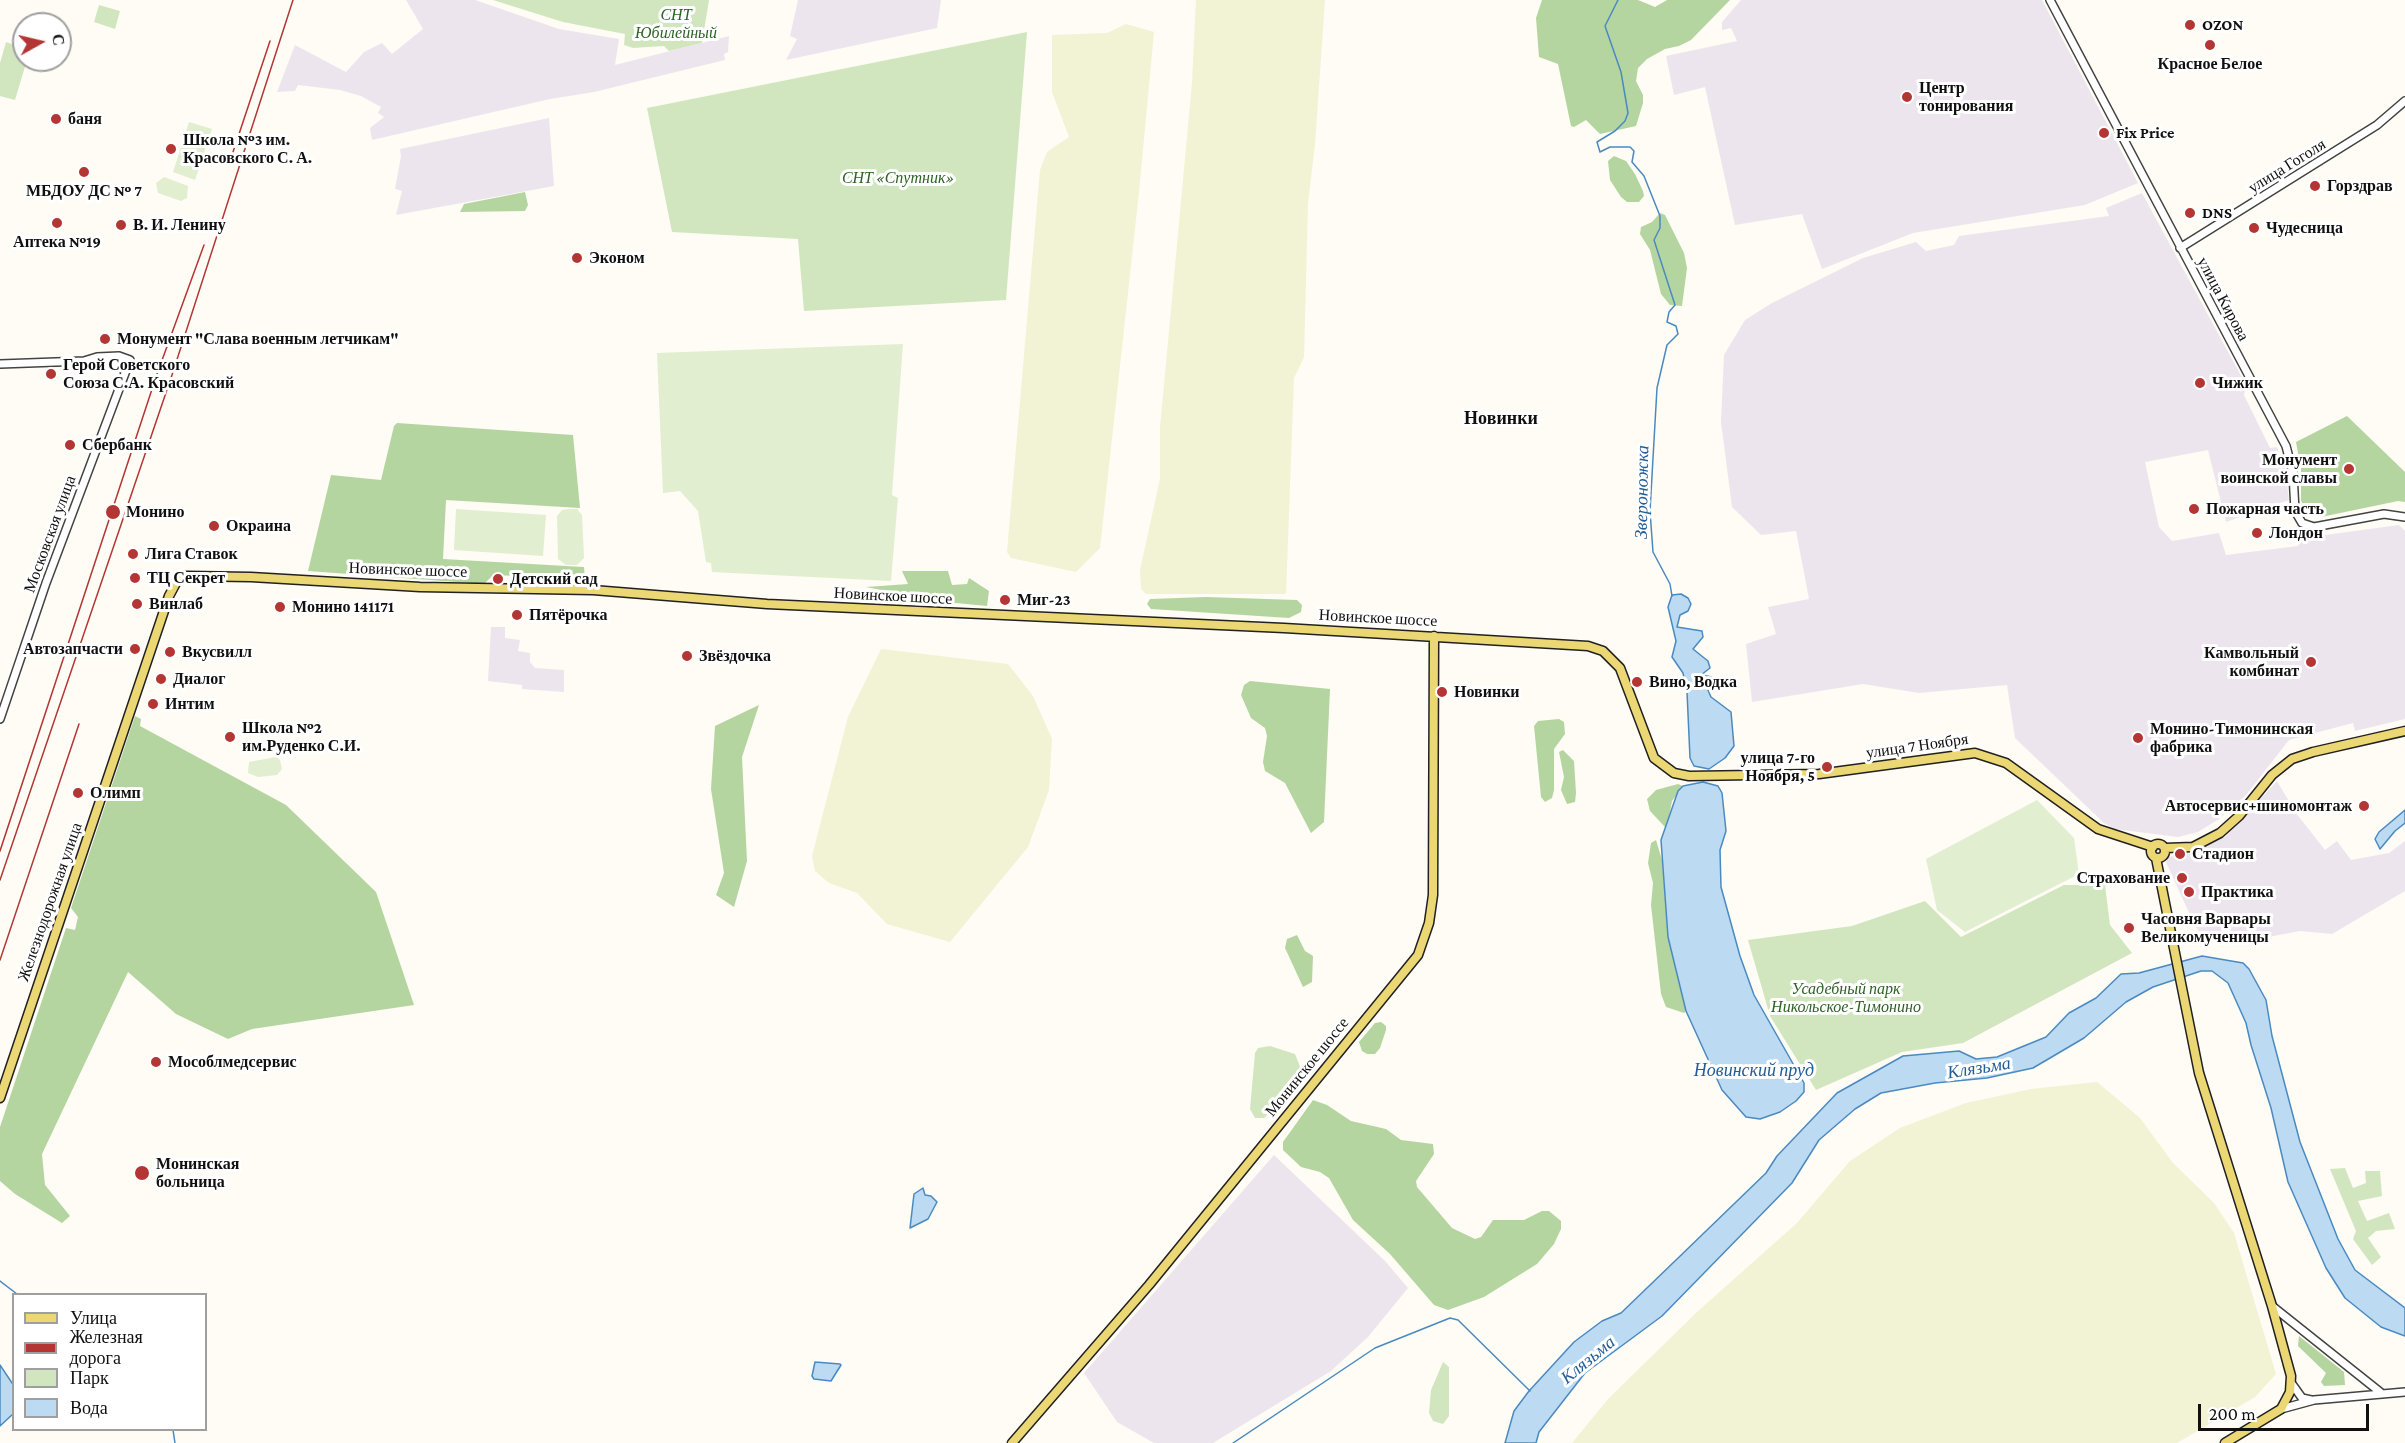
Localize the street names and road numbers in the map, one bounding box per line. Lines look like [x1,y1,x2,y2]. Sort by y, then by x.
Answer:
street label: улица Гоголя [2245,135,2329,197]
street label: улица Кирова [2193,254,2253,344]
street label: Московская улица [20,473,80,595]
street label: Новинское шоссе [348,558,468,582]
street label: Новинское шоссе [833,583,953,609]
street label: Новинское шоссе [1318,605,1438,631]
street label: улица 7 Ноября [1865,729,1969,763]
street label: Железнодорожная улица [14,820,86,984]
street label: Монинское шоссе [1261,1014,1353,1120]

